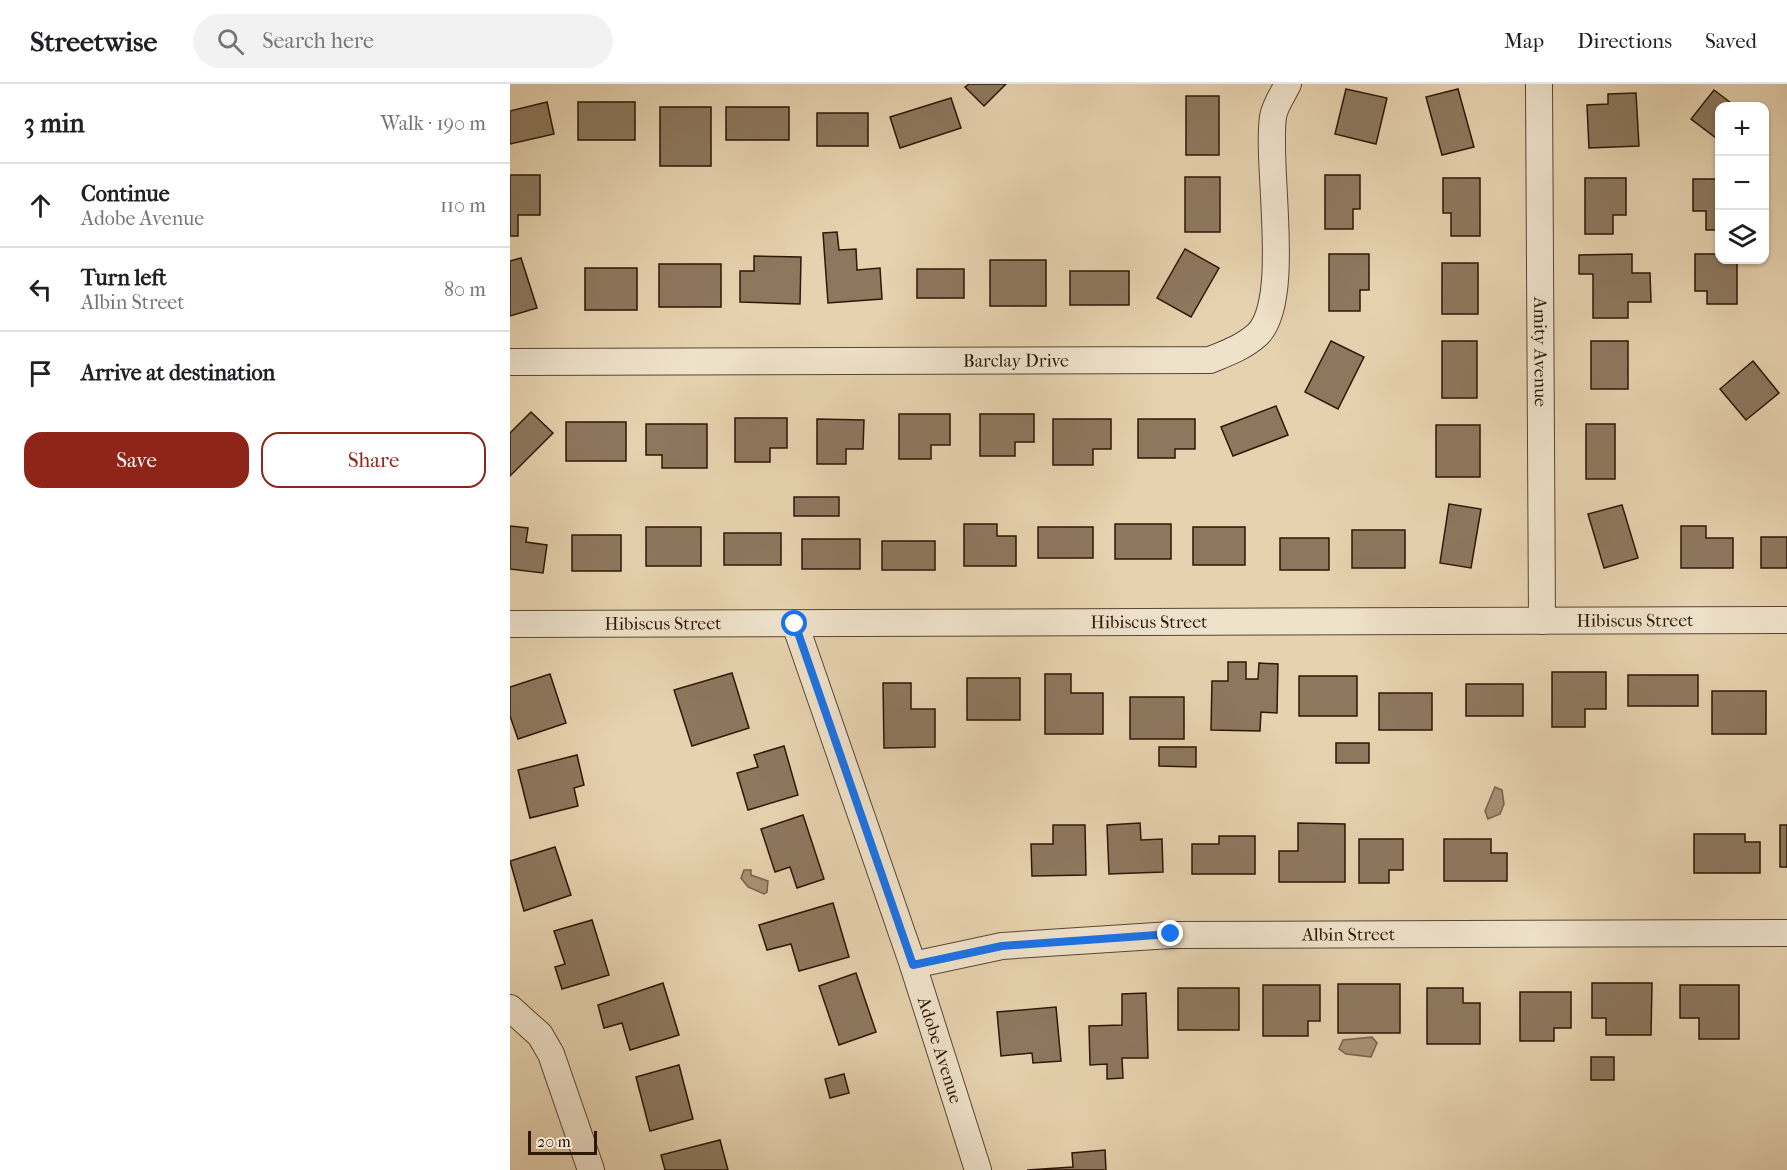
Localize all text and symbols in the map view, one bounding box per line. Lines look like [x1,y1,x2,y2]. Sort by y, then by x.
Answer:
search box [193,14,613,68]
text: Streetwise [30,25,157,58]
icon: search [214,25,247,58]
text: Search here [262,28,374,54]
text: Map [1504,29,1544,53]
text: Directions [1577,29,1672,53]
text: Saved [1705,29,1757,53]
map controls [1715,102,1769,264]
button: + [1715,102,1769,156]
text: 3 min [24,108,85,139]
text: Walk · 190 m [380,112,486,135]
button: − [1715,156,1769,210]
text: Continue [81,181,170,207]
icon: ahead [24,189,57,222]
text: 110 m [440,194,486,217]
text: Adobe Avenue [81,207,204,230]
button: layers [1715,210,1769,264]
text: Turn left [81,265,167,291]
icon: left [24,273,57,306]
text: 80 m [444,278,486,301]
text: Albin Street [81,291,184,314]
street label: Amity Avenue [1530,296,1551,407]
street label: Barclay Drive [963,350,1069,371]
icon: arrive [24,357,57,390]
text: Arrive at destination [81,360,275,386]
button: Save [24,432,249,488]
button: Share [261,432,486,488]
route start [781,610,807,636]
street label: Hibiscus Street [1576,610,1694,631]
street label: Hibiscus Street [1090,611,1208,633]
street label: Hibiscus Street [604,613,722,634]
route end [1157,920,1183,946]
street label: Albin Street [1301,924,1396,945]
street label: Adobe Avenue [913,993,967,1106]
scale bar [528,1128,597,1156]
text: 20 m [537,1132,571,1151]

